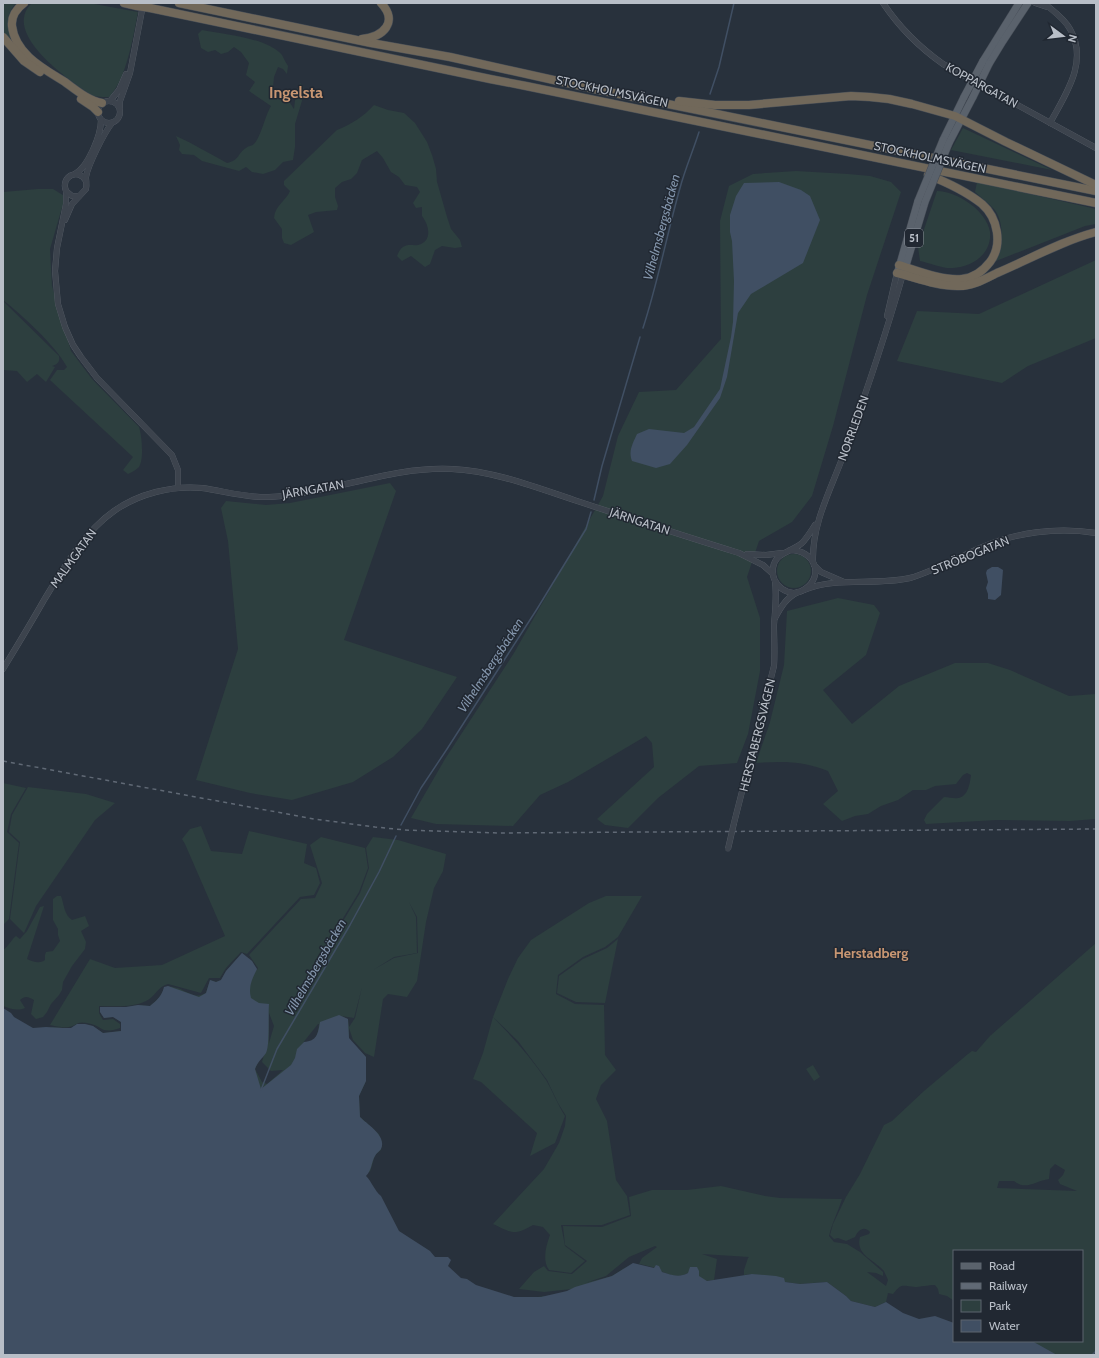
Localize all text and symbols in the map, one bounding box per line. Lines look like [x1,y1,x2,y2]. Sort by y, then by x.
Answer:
north arrow [1043,16,1083,56]
text: N [1065,33,1080,44]
street label: KOPPARGATAN [943,59,1021,111]
street label: STOCKHOLMSVÄGEN [555,72,669,110]
district label: Ingelsta [269,83,323,102]
street label: STOCKHOLMSVÄGEN [873,138,987,176]
water label: Vilhelmsbergsbäcken [639,172,683,282]
road number: 51 [905,229,923,247]
street label: NORRLEDEN [834,393,872,463]
street label: JÄRNGATAN [280,476,345,502]
street label: JÄRNGATAN [607,504,672,538]
street label: MALMGATAN [47,526,99,590]
street label: STRÖBOGATAN [929,533,1011,577]
water label: Vilhelmsbergsbäcken [454,615,526,715]
street label: HERSTABERGSVÄGEN [736,677,778,793]
water label: Vilhelmsbergsbäcken [281,916,349,1018]
district label: Herstadberg [834,944,908,962]
legend [953,1250,1083,1342]
text: Road [989,1258,1015,1273]
text: Railway [989,1278,1027,1293]
text: Park [989,1298,1011,1313]
text: Water [989,1318,1020,1333]

